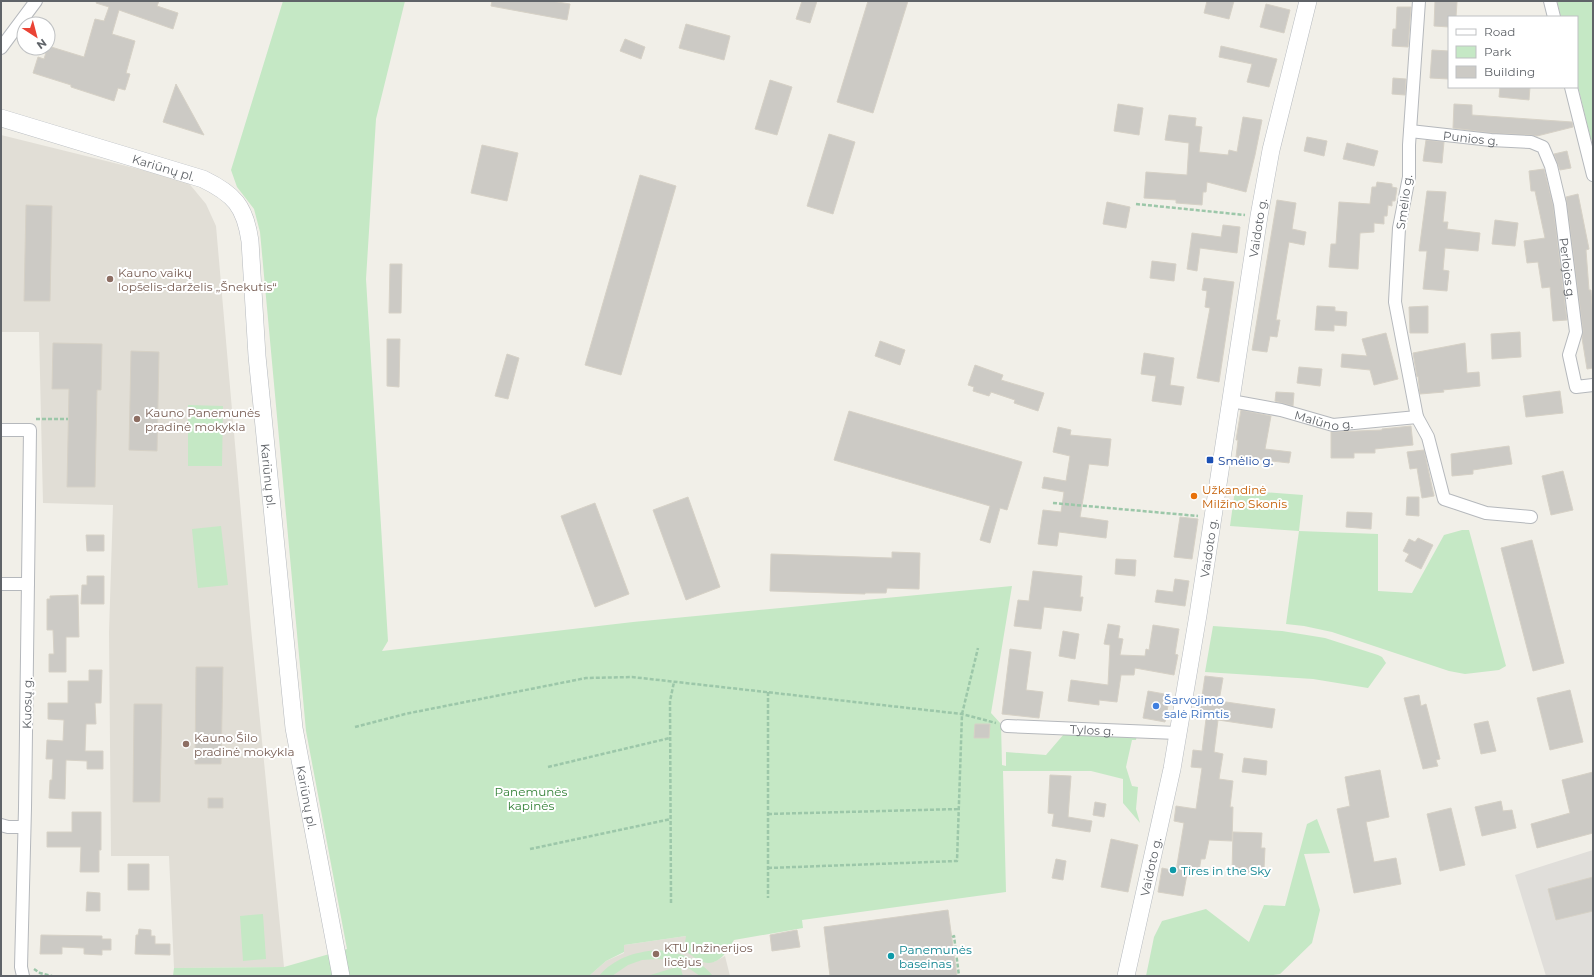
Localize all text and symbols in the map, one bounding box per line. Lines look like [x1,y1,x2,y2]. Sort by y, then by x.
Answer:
north arrow [16,16,56,56]
legend [1448,16,1578,88]
text: Road [1484,24,1515,39]
text: N [34,36,50,52]
text: Park [1484,44,1512,59]
text: Building [1484,64,1535,79]
street label: Punios g. [1442,127,1499,148]
street label: Kariūnų pl. [131,151,197,184]
street label: Smėlio g. [1393,174,1415,230]
street label: Vaidoto g. [1245,197,1270,258]
street label: Perlojos g. [1557,237,1579,300]
place label: Kauno vaikų lopšelis-darželis „Šnekutis“ [118,265,277,294]
marker: Kauno vaikų lopšelis-darželis „Šnekutis“ [105,274,115,284]
place label: Kauno Panemunės pradinė mokykla [145,405,260,434]
street label: Malūno g. [1293,407,1353,433]
marker: Kauno Panemunės pradinė mokykla [132,414,142,424]
street label: Kariūnų pl. [258,443,280,509]
place label: Smėlio g. [1218,453,1273,468]
marker: Smėlio g. [1205,455,1215,465]
place label: Užkandinė Milžino Skonis [1202,482,1287,511]
marker: Užkandinė Milžino Skonis [1189,491,1199,501]
street label: Vaidoto g. [1196,517,1220,579]
street label: Kuosų g. [19,677,35,729]
place label: Šarvojimo salė Rimtis [1164,692,1229,721]
marker: Šarvojimo salė Rimtis [1151,701,1161,711]
street label: Tylos g. [1070,721,1114,738]
place label: Kauno Šilo pradinė mokykla [194,730,295,759]
marker: Kauno Šilo pradinė mokykla [181,739,191,749]
street label: Kariūnų pl. [294,764,321,831]
park label: Panemunės kapinės [495,784,568,813]
street label: Vaidoto g. [1136,836,1164,898]
place label: Tires in the Sky [1181,863,1271,878]
marker: Tires in the Sky [1168,865,1178,875]
place label: KTU Inžinerijos licėjus [664,940,753,969]
place label: Panemunės baseinas [899,942,972,971]
marker: KTU Inžinerijos licėjus [651,949,661,959]
marker: Panemunės baseinas [886,951,896,961]

